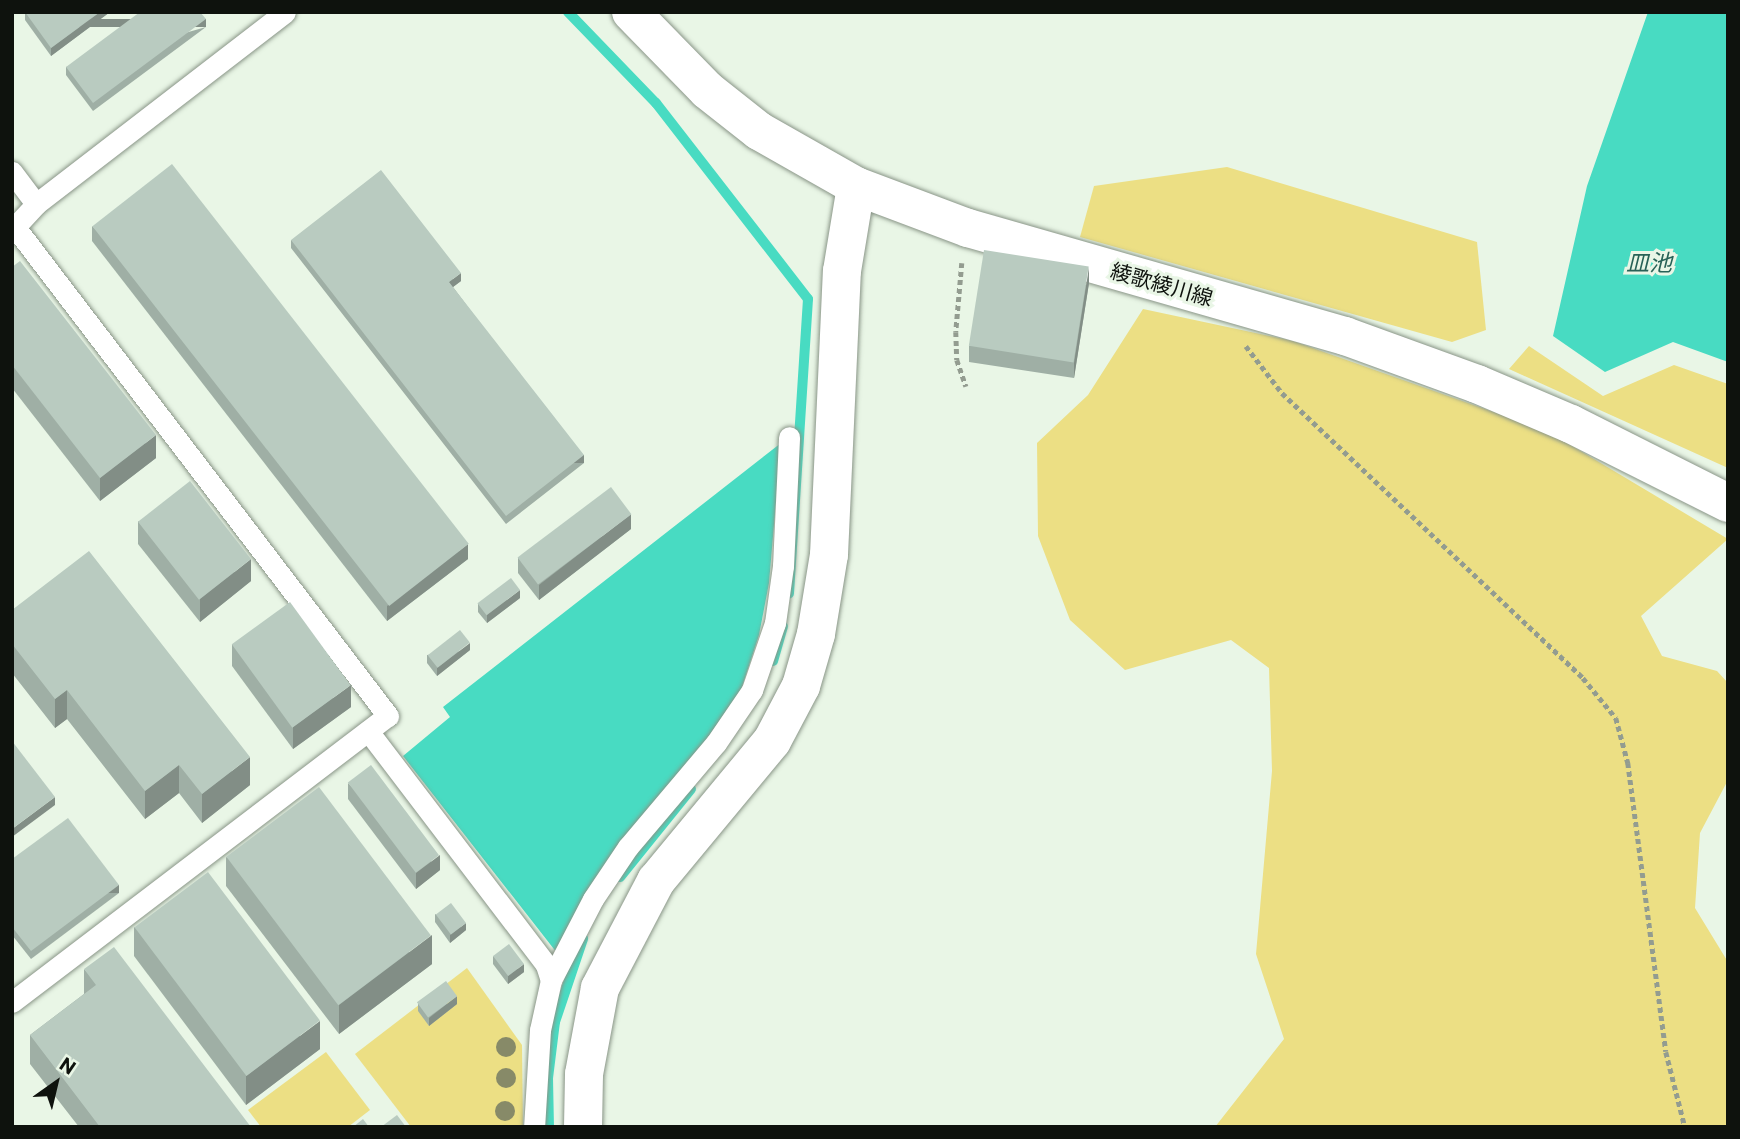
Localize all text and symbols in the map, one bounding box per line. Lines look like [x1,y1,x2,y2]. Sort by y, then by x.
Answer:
water label: 皿池 [1626,248,1672,276]
street label: 綾歌綾川線 [1108,257,1216,311]
north arrow [21,1048,91,1118]
text: N [56,1052,80,1079]

